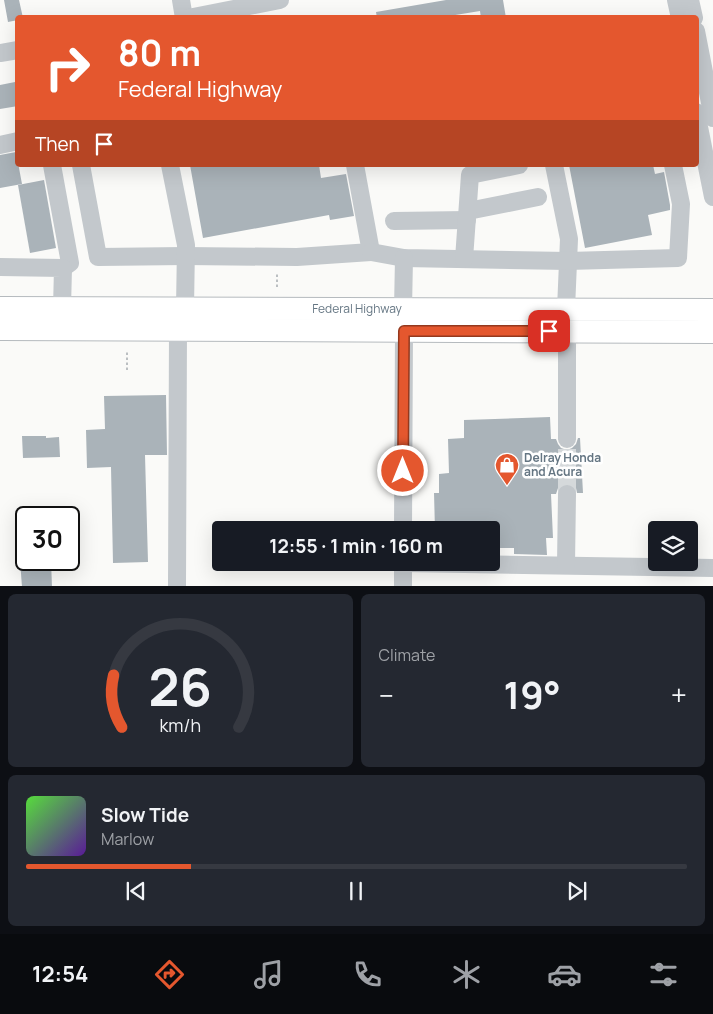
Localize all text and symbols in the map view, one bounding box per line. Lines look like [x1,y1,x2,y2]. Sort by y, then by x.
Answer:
text: 80 m [118,29,201,77]
icon: right [35,35,100,100]
text: Federal Highway [118,74,282,104]
icon: arrive [90,130,118,158]
text: Then [35,131,80,157]
street label: Federal Highway [312,300,403,317]
pin [528,310,570,352]
icon: arrive [535,317,563,345]
position arrow [376,444,428,496]
place label: Delray Honda and Acura [524,449,601,480]
shop icon: Delray Honda and Acura [494,452,520,486]
speed limit sign: 30 [15,506,80,571]
map controls [648,521,698,571]
button: layers [648,521,698,571]
text: 12:55 · 1 min · 160 m [269,533,443,559]
text: Climate [379,644,435,666]
text: 26 [149,651,212,722]
text: 19° [504,668,561,720]
text: − [379,676,394,714]
text: + [671,676,687,714]
text: km/h [159,713,201,737]
text: Slow Tide [101,802,189,828]
text: Marlow [101,828,154,850]
icon: previous [122,877,150,905]
icon: pause [342,877,370,905]
icon: next [563,877,591,905]
icon: directions [152,957,187,992]
icon: music [251,957,286,992]
icon: phone [350,957,385,992]
icon: climate [449,957,484,992]
icon: car [547,957,582,992]
icon: filters [646,957,681,992]
text: 12:54 [32,959,88,989]

